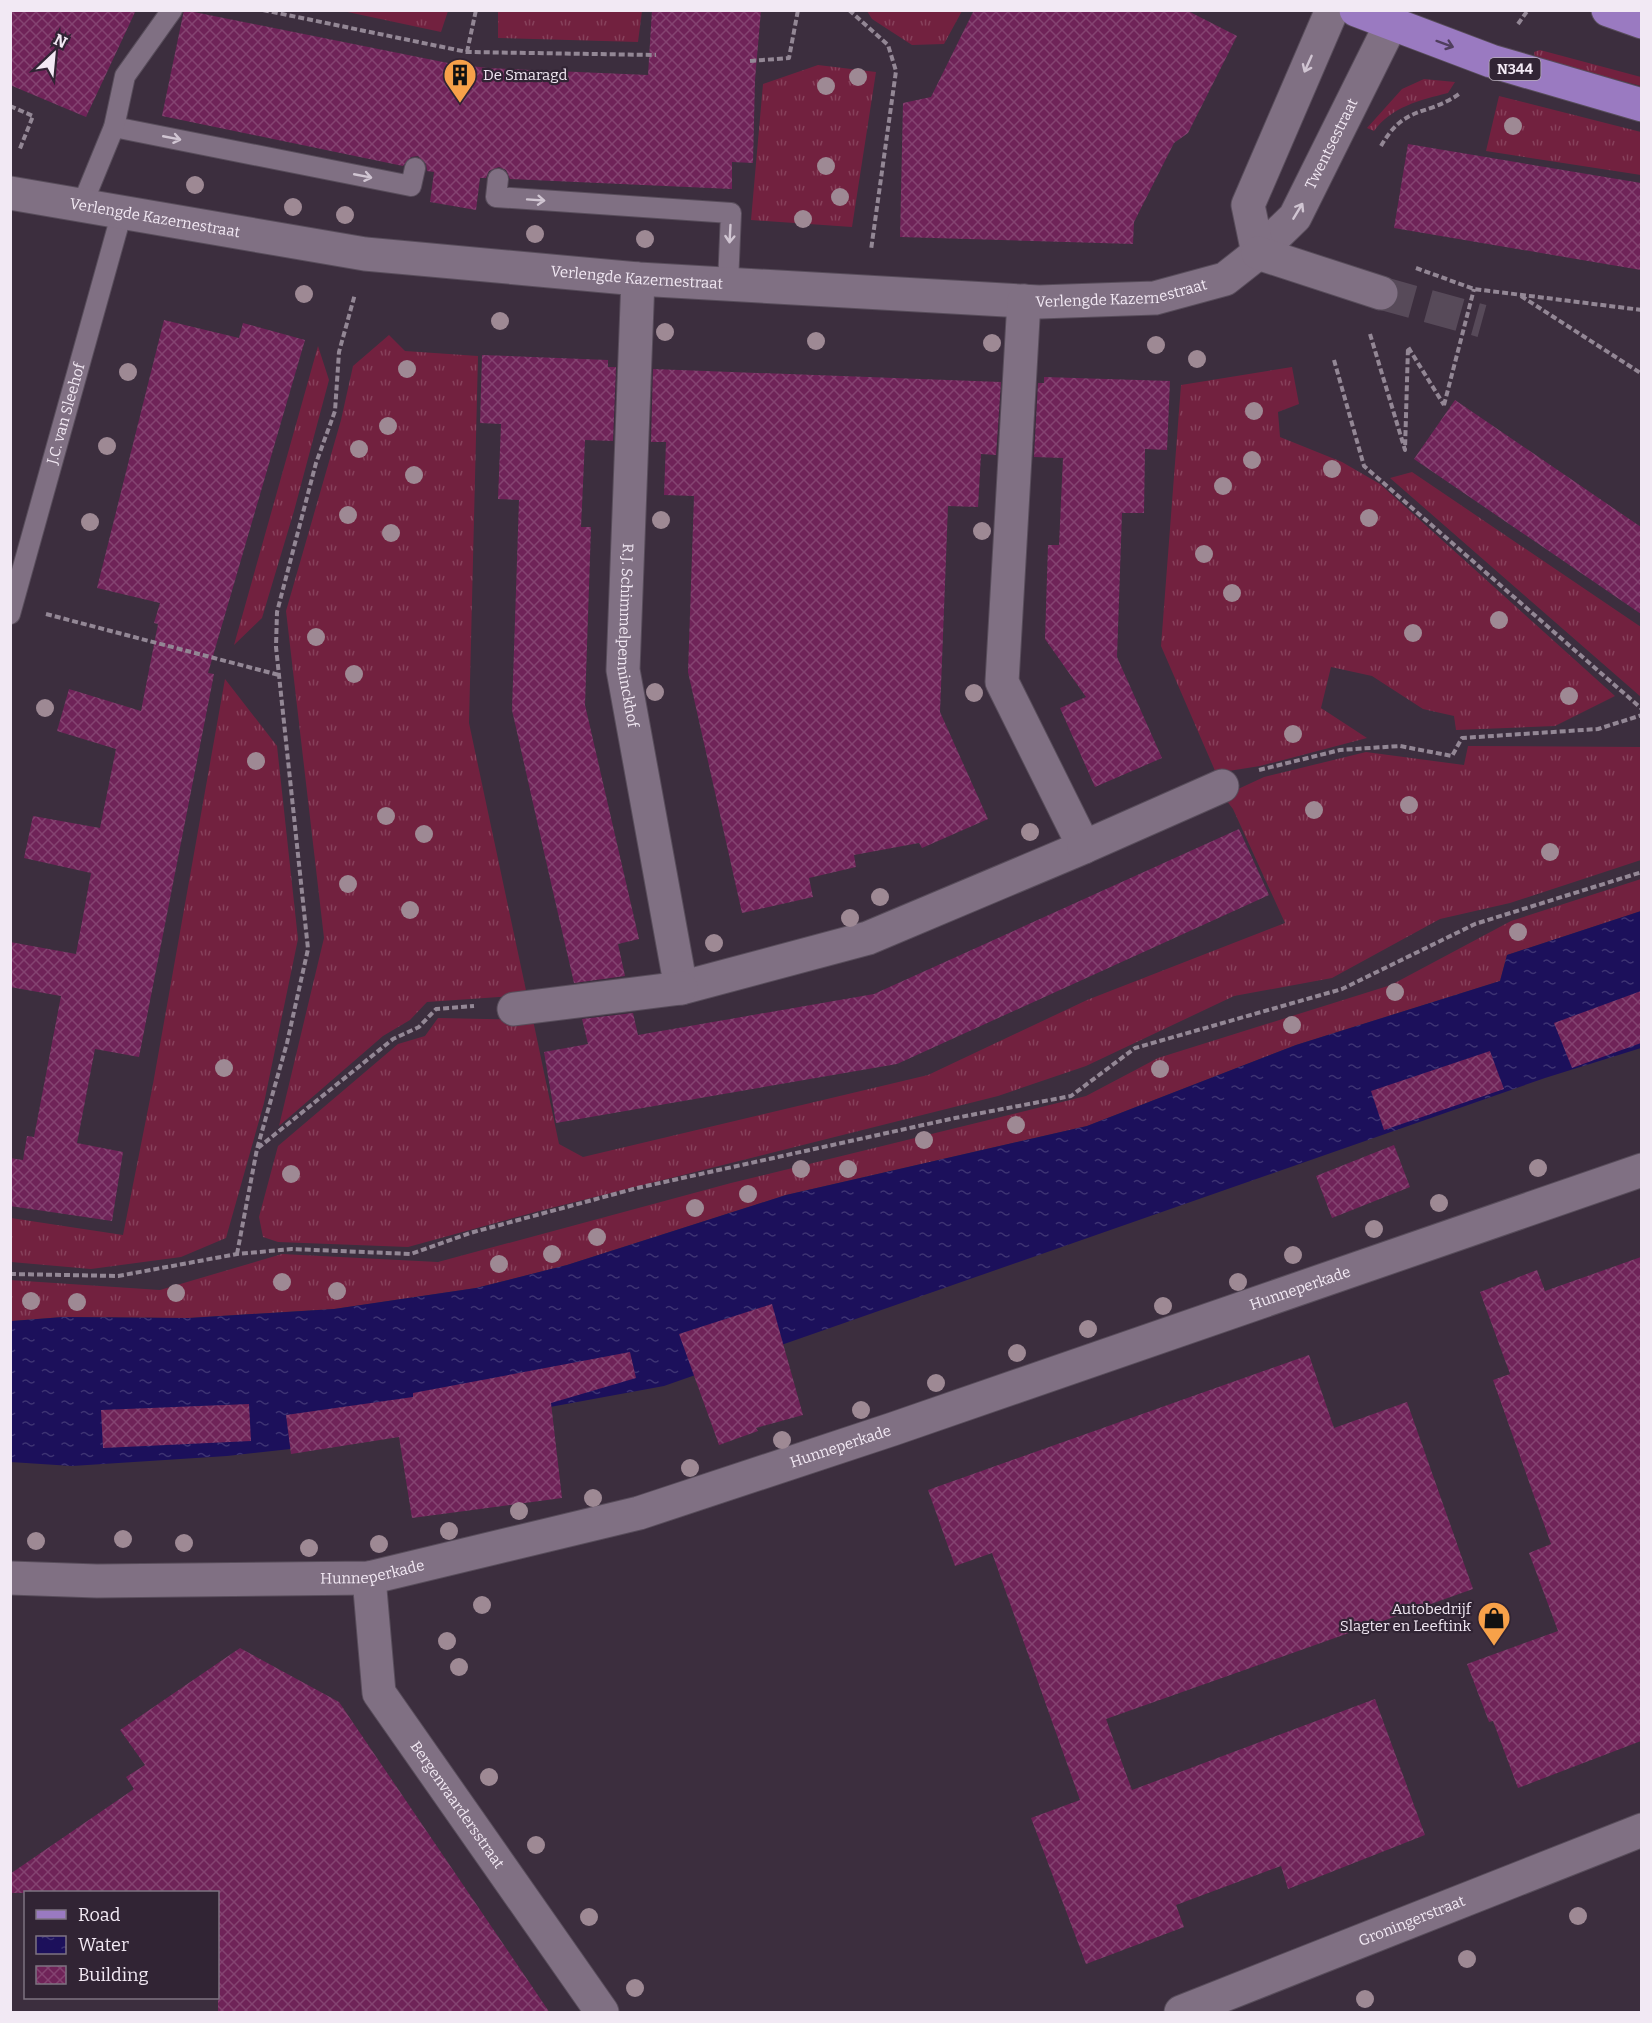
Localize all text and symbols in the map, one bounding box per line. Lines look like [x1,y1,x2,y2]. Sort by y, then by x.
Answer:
north arrow [24,24,84,84]
text: N [51,30,70,52]
one-way arrow [1436,40,1454,51]
one-way arrow [1302,54,1313,73]
building icon: De Smaragd [442,57,478,104]
road number: N344 [1490,58,1540,80]
place label: De Smaragd [483,66,567,84]
street label: Twentsestraat [1301,95,1362,192]
one-way arrow [162,133,181,144]
one-way arrow [353,171,372,183]
street label: Verlengde Kazernestraat [68,194,242,241]
one-way arrow [525,195,545,206]
one-way arrow [1292,203,1304,220]
one-way arrow [725,223,736,243]
street label: Verlengde Kazernestraat [550,262,724,293]
street label: Verlengde Kazernestraat [1035,275,1209,311]
street label: J.C. van Sleehof [43,359,89,467]
street label: R.J. Schimmelpenninckhof [613,543,643,731]
street label: Hunneperkade [1247,1263,1353,1314]
street label: Hunneperkade [788,1421,893,1471]
street label: Hunneperkade [320,1556,426,1588]
place label: Autobedrijf Slagter en Leeftink [1340,1600,1473,1635]
shop icon: Autobedrijf Slagter en Leeftink [1476,1600,1512,1647]
street label: Bergenvaardersstraat [407,1738,508,1873]
legend [24,1891,219,1999]
street label: Groningerstraat [1356,1892,1468,1950]
text: Road [78,1904,121,1926]
text: Water [78,1934,129,1956]
text: Building [78,1964,149,1986]

